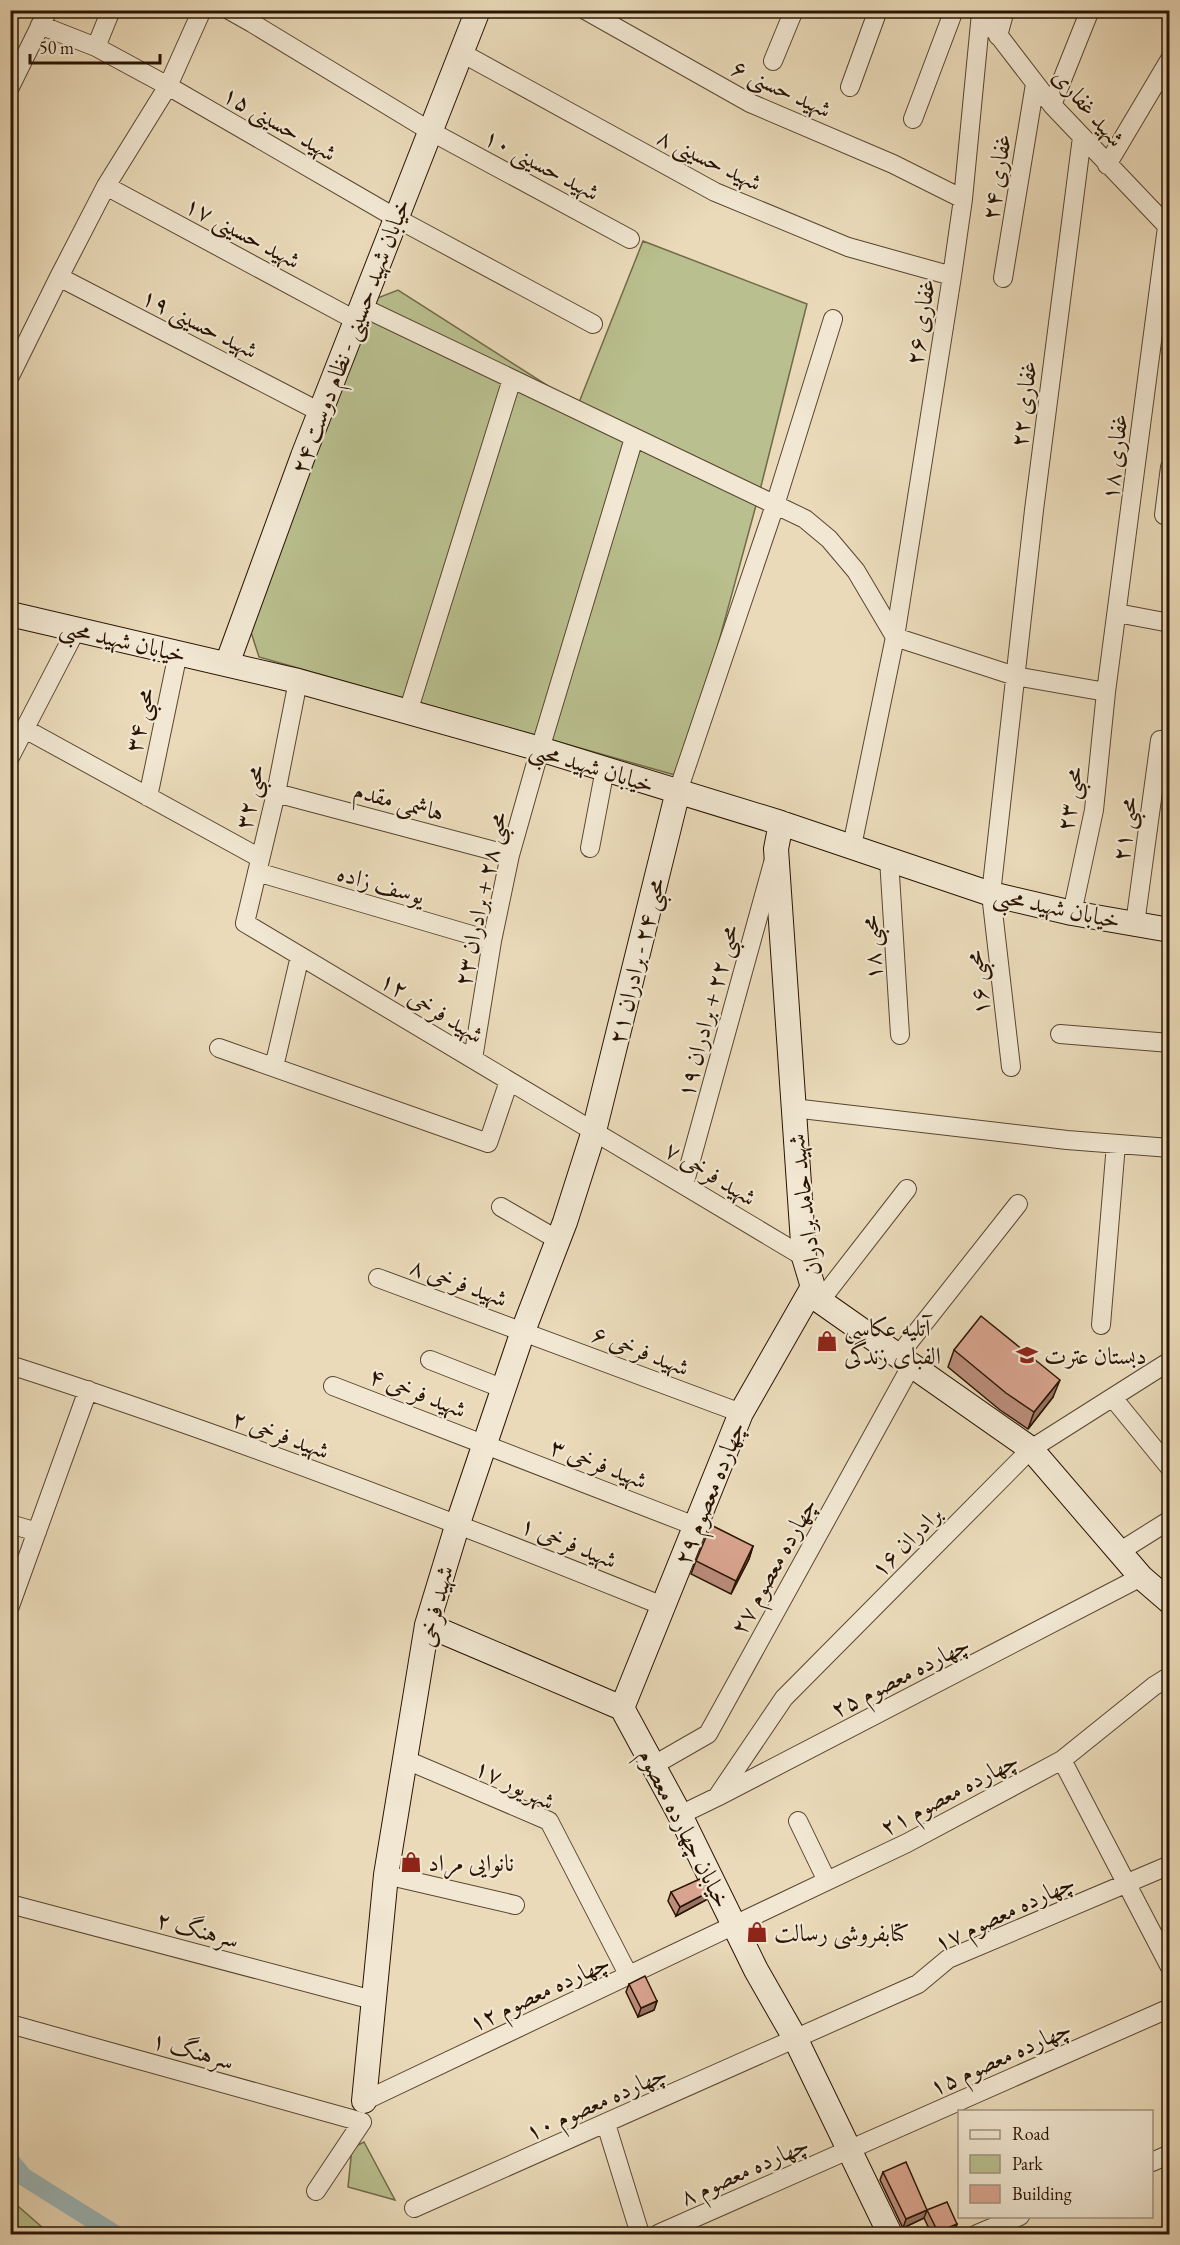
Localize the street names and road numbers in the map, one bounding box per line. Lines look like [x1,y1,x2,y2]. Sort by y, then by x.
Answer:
street label: شهید حسنی ۶ [726,51,837,126]
street label: شهید غفاری [1046,61,1132,153]
street label: شهید حسینی ۱۵ [216,78,343,170]
street label: شهید حسینی ۸ [652,120,767,199]
street label: شهید حسینی ۱۰ [478,121,605,209]
street label: غفاری ۲۴ [974,132,1018,222]
street label: شهید حسینی ۱۷ [179,189,306,277]
street label: خیابان شهید حسینی - نظام دوست ۲۴ [283,194,423,480]
street label: غفاری ۲۶ [898,277,942,367]
street label: شهید حسینی ۱۹ [136,280,264,367]
street label: غفاری ۲۲ [1002,359,1044,449]
street label: غفاری ۱۸ [1093,412,1135,502]
street label: خیابان شهید محبی [56,610,189,674]
street label: محبی ۳۴ [117,685,166,756]
street label: خیابان شهید محبی [524,732,658,804]
street label: محبی ۳۲ [227,762,276,833]
street label: محبی ۲۳ [1049,764,1094,834]
street label: هاشمی مقدم [349,774,448,834]
street label: محبی ۲۱ [1104,794,1149,864]
street label: محبی ۲۸ + برادران ۲۳ [446,809,519,990]
street label: یوسف زاده [334,857,430,912]
street label: محبی ۲۴ - برادران ۲۱ [600,874,677,1048]
street label: خیابان شهید محبی [990,878,1123,940]
street label: محبی ۱۸ [853,914,894,981]
street label: محبی ۲۲ + برادران ۱۹ [669,921,750,1102]
street label: محبی ۱۶ [958,948,1001,1017]
street label: شهید فرخی ۱۲ [374,964,490,1050]
street label: شهید حامد برادران [780,1132,828,1278]
street label: شهید فرخی ۷ [659,1134,763,1212]
street label: شهید فرخی ۸ [406,1250,512,1314]
street label: شهید فرخی ۶ [588,1317,694,1383]
street label: شهید فرخی ۴ [365,1359,471,1425]
street label: شهید فرخی ۲ [228,1402,334,1466]
street label: چهارده معصوم ۲۹ [666,1417,757,1572]
street label: شهید فرخی ۳ [546,1430,652,1496]
street label: چهارده معصوم ۲۷ [723,1492,829,1643]
street label: برادران ۱۶ [864,1499,948,1583]
street label: شهید فرخی ۱ [516,1509,622,1575]
street label: شهید فرخی [410,1562,460,1650]
street label: چهارده معصوم ۲۵ [825,1628,978,1730]
street label: خیابان چهارده معصوم [626,1743,738,1916]
street label: چهارده معصوم ۲۱ [875,1744,1026,1848]
street label: ۱۷ شهریور [470,1751,560,1817]
street label: چهارده معصوم ۱۷ [929,1866,1082,1964]
street label: سرهنگ ۲ [153,1903,243,1956]
street label: چهارده معصوم ۱۲ [464,1946,617,2044]
street label: چهارده معصوم ۱۵ [924,2012,1078,2108]
street label: سرهنگ ۱ [148,2023,238,2077]
street label: چهارده معصوم ۱۰ [520,2057,674,2153]
street label: چهارده معصوم ۸ [675,2128,816,2218]

